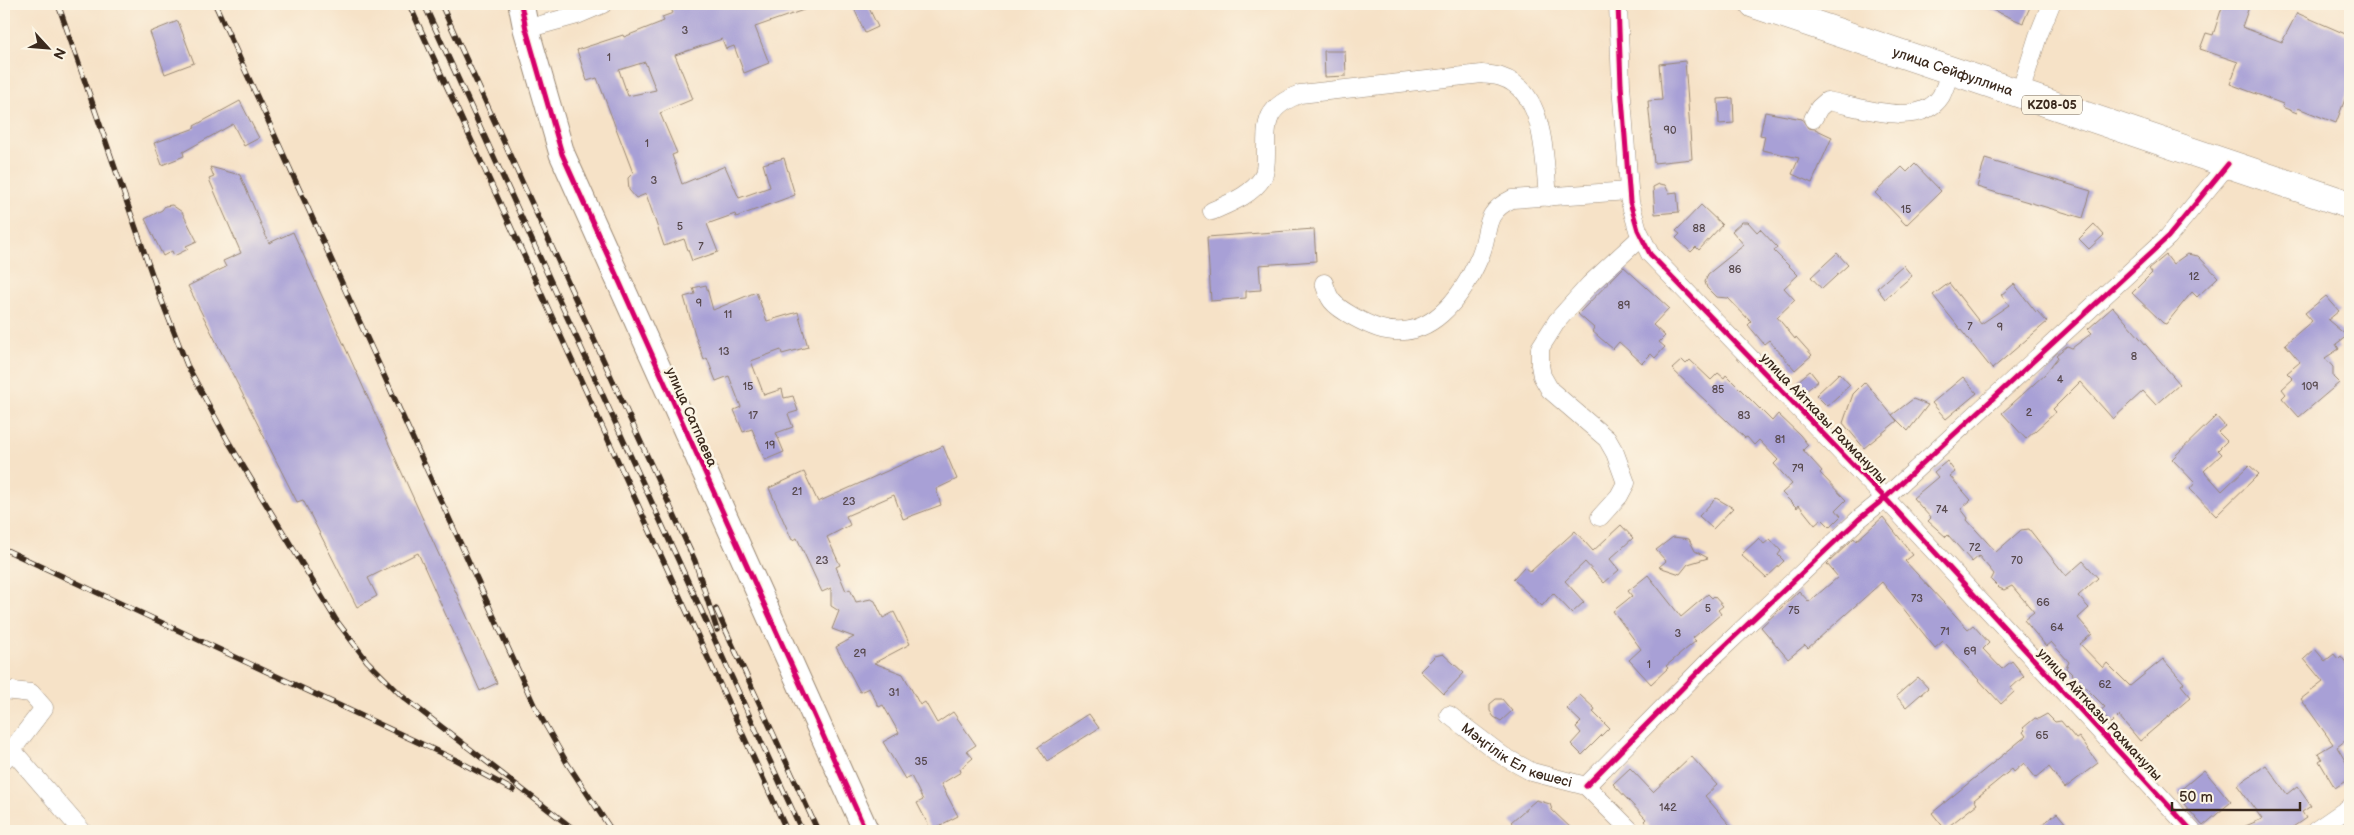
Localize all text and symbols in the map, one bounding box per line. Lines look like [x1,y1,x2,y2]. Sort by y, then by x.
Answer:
north arrow [22,22,72,72]
house number: 3 [682,24,689,37]
street label: улица Сейфуллина [1890,43,2016,100]
text: N [49,45,69,62]
house number: 1 [607,51,611,64]
road number: KZ08-05 [2022,96,2082,114]
house number: 90 [1664,124,1677,137]
house number: 1 [645,137,649,150]
house number: 3 [651,174,658,187]
house number: 15 [1901,203,1911,216]
house number: 5 [677,220,683,233]
house number: 88 [1693,222,1705,235]
house number: 7 [698,240,704,253]
house number: 86 [1728,263,1742,276]
house number: 12 [2189,270,2200,283]
house number: 9 [696,297,702,310]
house number: 89 [1618,299,1630,312]
house number: 11 [724,308,732,321]
house number: 7 [1967,320,1973,333]
house number: 9 [1997,321,2003,334]
house number: 13 [718,345,730,358]
street label: улица Айтказы Рахманулы [1757,350,1891,487]
house number: 8 [2131,350,2137,363]
street label: улица Сатпаева [662,365,721,470]
house number: 4 [2057,373,2064,386]
house number: 15 [743,380,753,393]
house number: 109 [2301,380,2319,393]
house number: 85 [1712,383,1724,396]
house number: 2 [2026,406,2033,419]
house number: 17 [748,409,758,422]
house number: 83 [1737,409,1751,422]
house number: 81 [1775,433,1785,446]
house number: 19 [765,439,775,452]
house number: 79 [1792,462,1804,475]
house number: 21 [792,485,802,498]
house number: 23 [842,495,856,508]
house number: 74 [1936,503,1948,516]
house number: 72 [1969,541,1981,554]
house number: 23 [815,554,829,567]
house number: 70 [2011,554,2023,567]
house number: 73 [1911,592,1923,605]
house number: 66 [2036,596,2050,609]
house number: 5 [1705,602,1711,615]
house number: 75 [1788,604,1800,617]
house number: 64 [2050,621,2064,634]
house number: 71 [1940,625,1950,638]
house number: 3 [1675,627,1682,640]
house number: 69 [1963,645,1977,658]
street label: улица Айтказы Рахманулы [2034,645,2165,784]
house number: 29 [854,647,866,660]
house number: 1 [1647,658,1651,671]
house number: 62 [2098,678,2112,691]
house number: 31 [888,686,900,699]
street label: Мәңгілік Ел көшесі [1458,720,1574,791]
house number: 65 [2035,729,2049,742]
house number: 35 [914,755,928,768]
scale bar [2172,780,2299,812]
text: 50 m [2179,788,2213,807]
house number: 142 [1659,801,1677,814]

